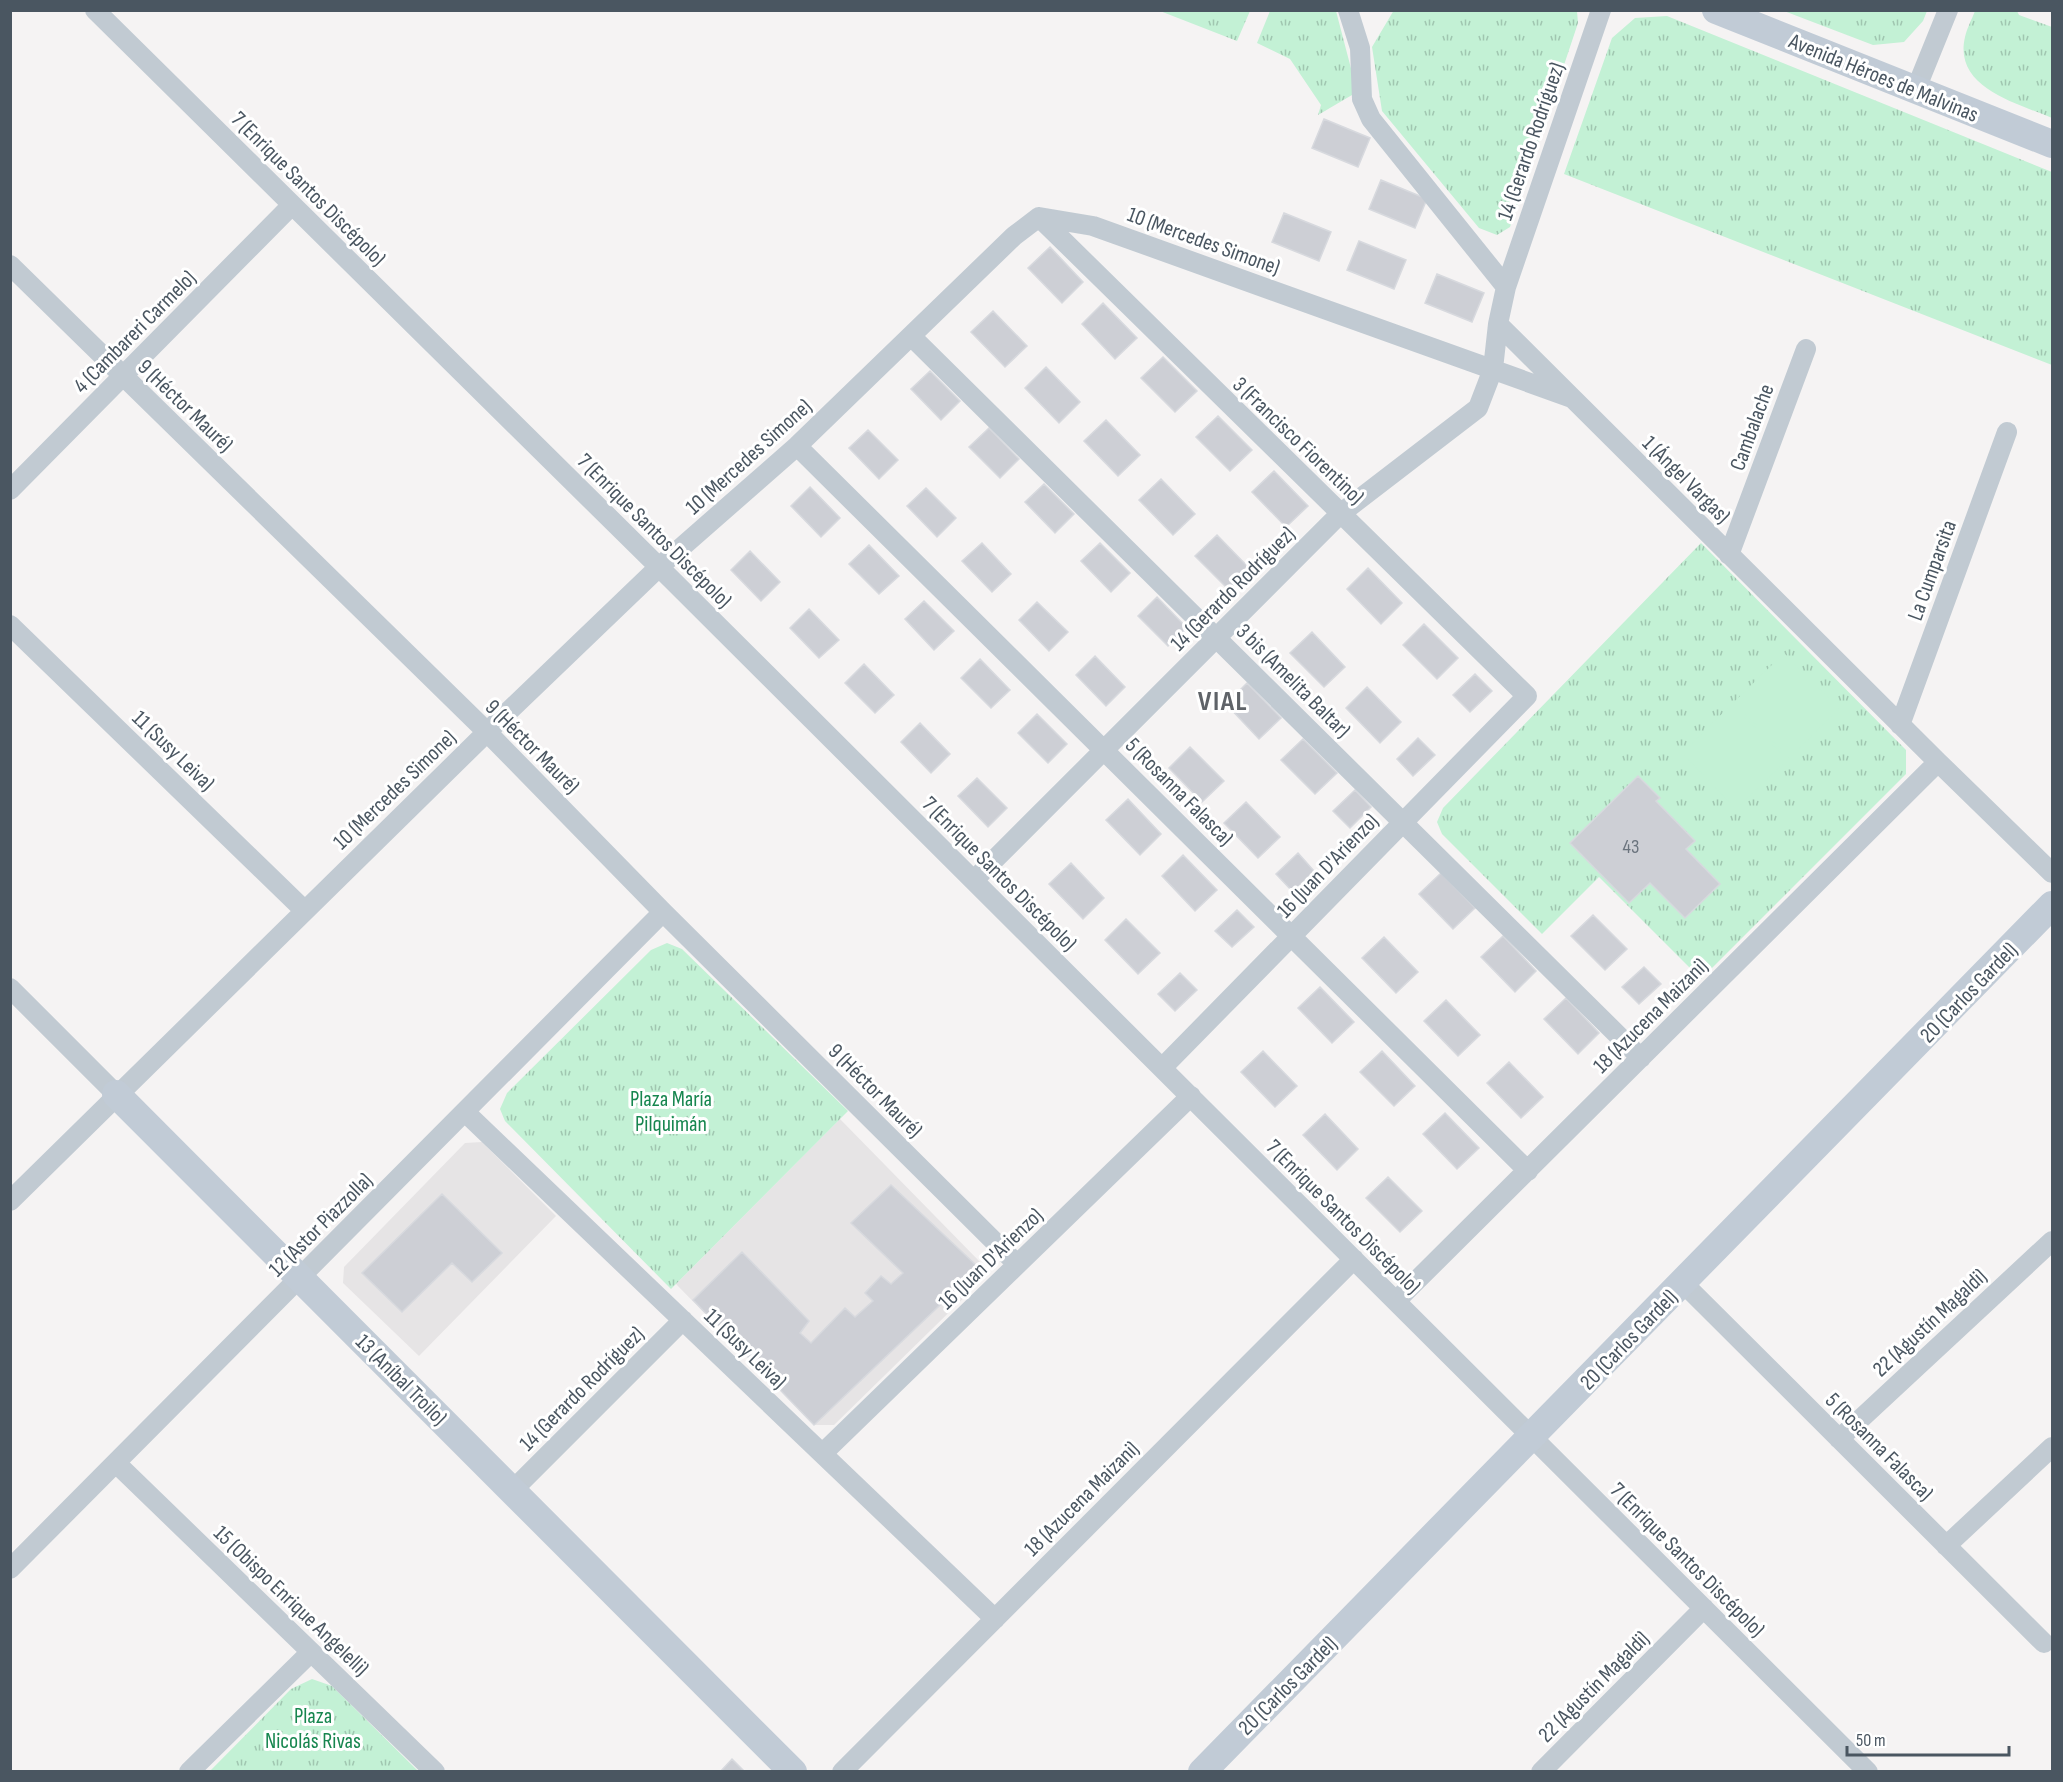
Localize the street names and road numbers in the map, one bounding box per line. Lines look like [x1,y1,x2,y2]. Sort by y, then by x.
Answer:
street label: Avenida Héroes de Malvinas [1784,28,1982,129]
street label: 14 (Gerardo Rodríguez) [1492,59,1571,224]
street label: 7 (Enrique Santos Discépolo) [225,106,391,272]
street label: 10 (Mercedes Simone) [1124,201,1283,282]
street label: 4 (Cambareri Carmelo) [68,265,202,399]
street label: 9 (Héctor Mauré) [132,354,238,458]
street label: 3 (Francisco Fiorentino) [1227,372,1369,511]
street label: Cambalache [1724,381,1781,474]
street label: 10 (Mercedes Simone) [680,393,818,521]
street label: 1 (Ángel Vargas) [1636,430,1736,530]
street label: 7 (Enrique Santos Discépolo) [571,448,737,614]
street label: La Cumparsita [1902,517,1963,624]
street label: 14 (Gerardo Rodríguez) [1165,521,1301,657]
street label: 3 bis (Amelita Baltar) [1230,618,1356,744]
street label: 9 (Héctor Mauré) [479,694,585,800]
street label: 11 (Susy Leiva) [126,705,220,797]
street label: 10 (Mercedes Simone) [328,725,462,856]
street label: 5 (Rosanna Falasca) [1119,732,1239,852]
street label: 7 (Enrique Santos Discépolo) [916,791,1082,957]
street label: 16 (Juan D'Arienzo) [1271,808,1385,924]
street label: 20 (Carlos Gardel) [1915,937,2024,1049]
street label: 18 (Azucena Maizani) [1588,953,1714,1079]
street label: 9 (Héctor Mauré) [822,1038,928,1144]
street label: 7 (Enrique Santos Discépolo) [1260,1134,1426,1300]
street label: 12 (Astor Piazzolla) [263,1167,379,1283]
street label: 16 (Juan D'Arienzo) [933,1202,1049,1316]
street label: 22 (Agustín Magaldi) [1867,1263,1993,1383]
street label: 20 (Carlos Gardel) [1575,1284,1684,1396]
street label: 11 (Susy Leiva) [698,1303,792,1395]
street label: 14 (Gerardo Rodríguez) [514,1321,650,1457]
street label: 13 (Aníbal Troilo) [350,1329,452,1431]
street label: 5 (Rosanna Falasca) [1819,1387,1939,1507]
street label: 18 (Azucena Maizani) [1019,1436,1145,1562]
street label: 7 (Enrique Santos Discépolo) [1604,1477,1770,1643]
street label: 15 (Obispo Enrique Angelelli) [208,1520,374,1682]
street label: 22 (Agustín Magaldi) [1533,1626,1655,1748]
street label: 20 (Carlos Gardel) [1233,1631,1343,1741]

